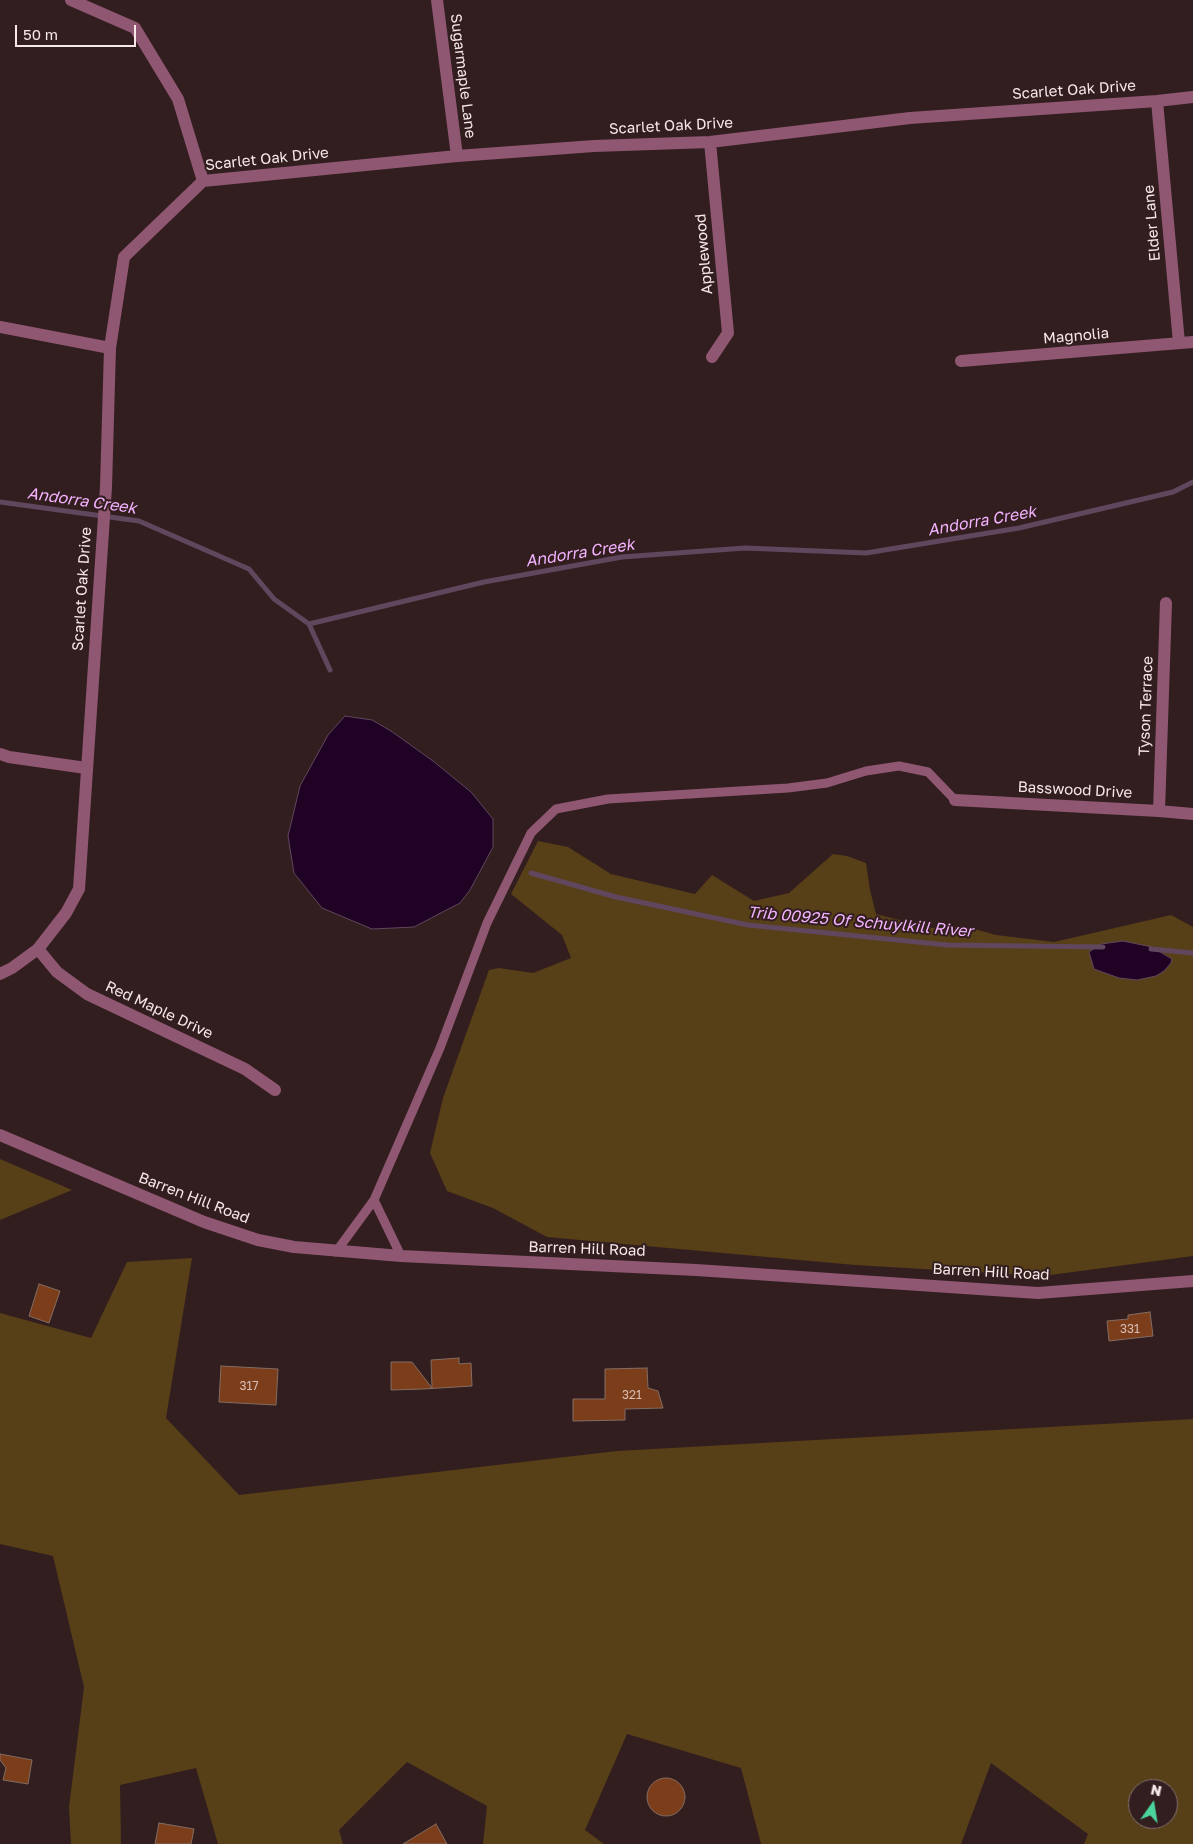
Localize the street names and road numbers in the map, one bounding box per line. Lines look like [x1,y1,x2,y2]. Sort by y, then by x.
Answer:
street label: Sugarmaple Lane [446,13,480,139]
street label: Scarlet Oak Drive [1011,77,1137,103]
street label: Scarlet Oak Drive [609,114,733,138]
street label: Scarlet Oak Drive [204,144,330,174]
street label: Elder Lane [1140,184,1164,262]
street label: Applewood [692,213,716,295]
street label: Magnolia [1042,324,1110,348]
street label: Scarlet Oak Drive [69,526,95,652]
street label: Tyson Terrace [1135,656,1157,756]
street label: Basswood Drive [1017,778,1133,802]
street label: Red Maple Drive [102,977,216,1043]
street label: Barren Hill Road [136,1169,252,1227]
street label: Barren Hill Road [528,1238,646,1260]
street label: Barren Hill Road [932,1260,1050,1284]

